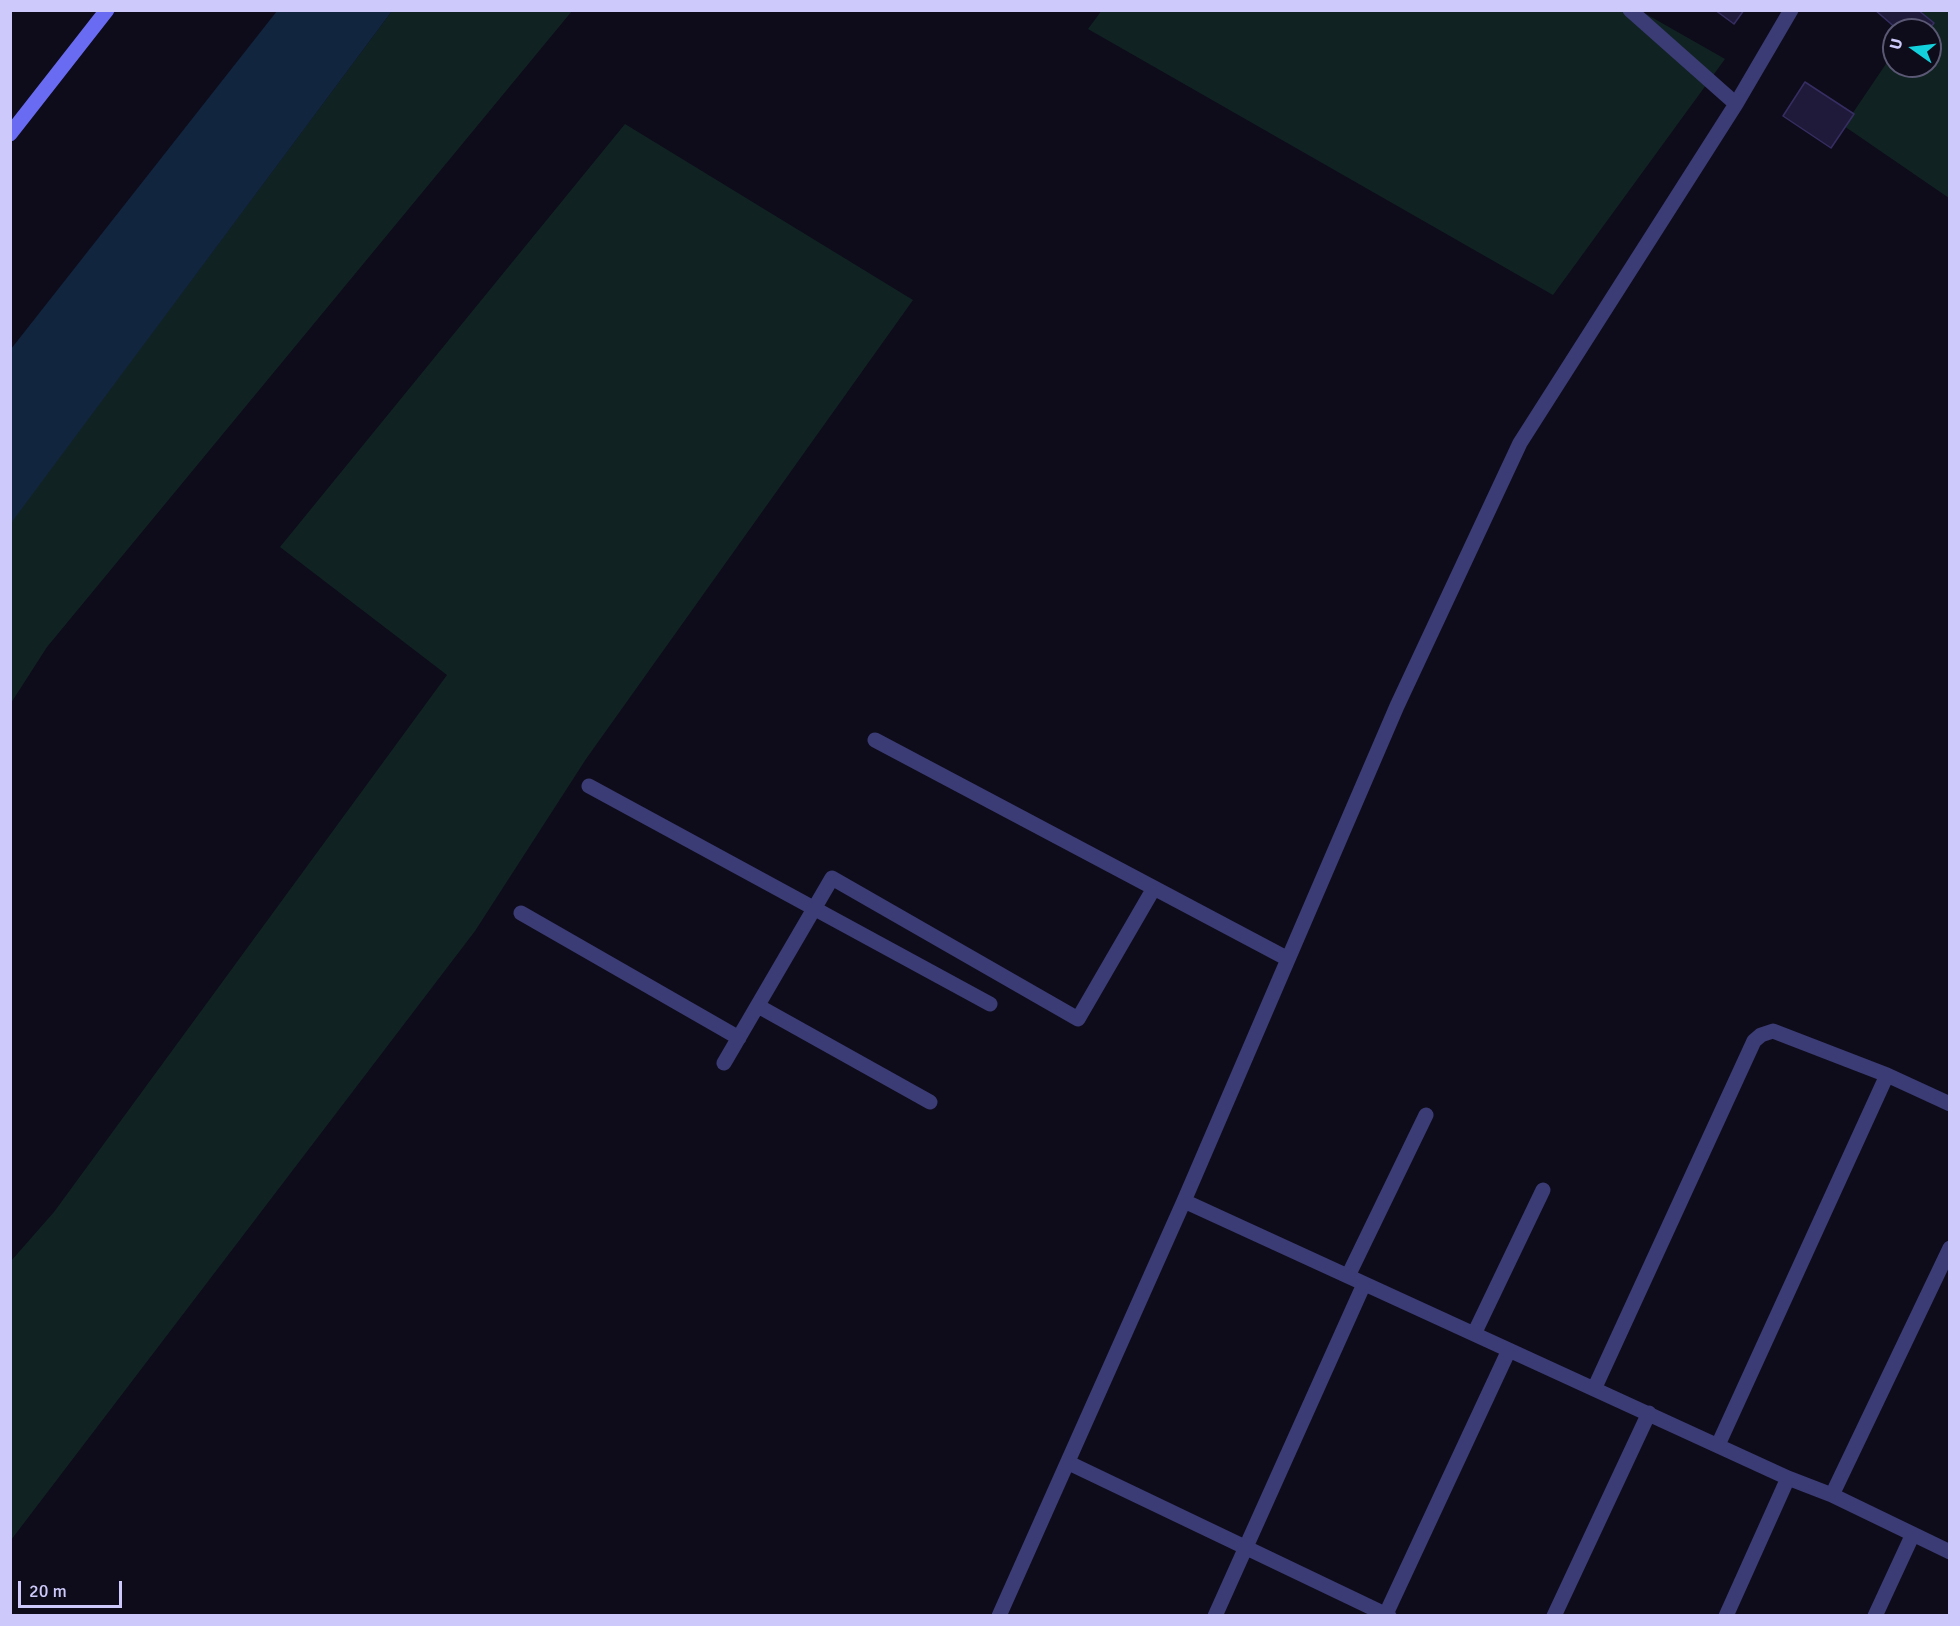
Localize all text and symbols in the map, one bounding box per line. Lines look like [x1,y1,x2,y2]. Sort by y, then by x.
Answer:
north arrow [1882,18,1942,78]
text: U [1885,36,1907,52]
scale bar [21,1569,124,1607]
text: 20 m [29,1580,67,1602]

